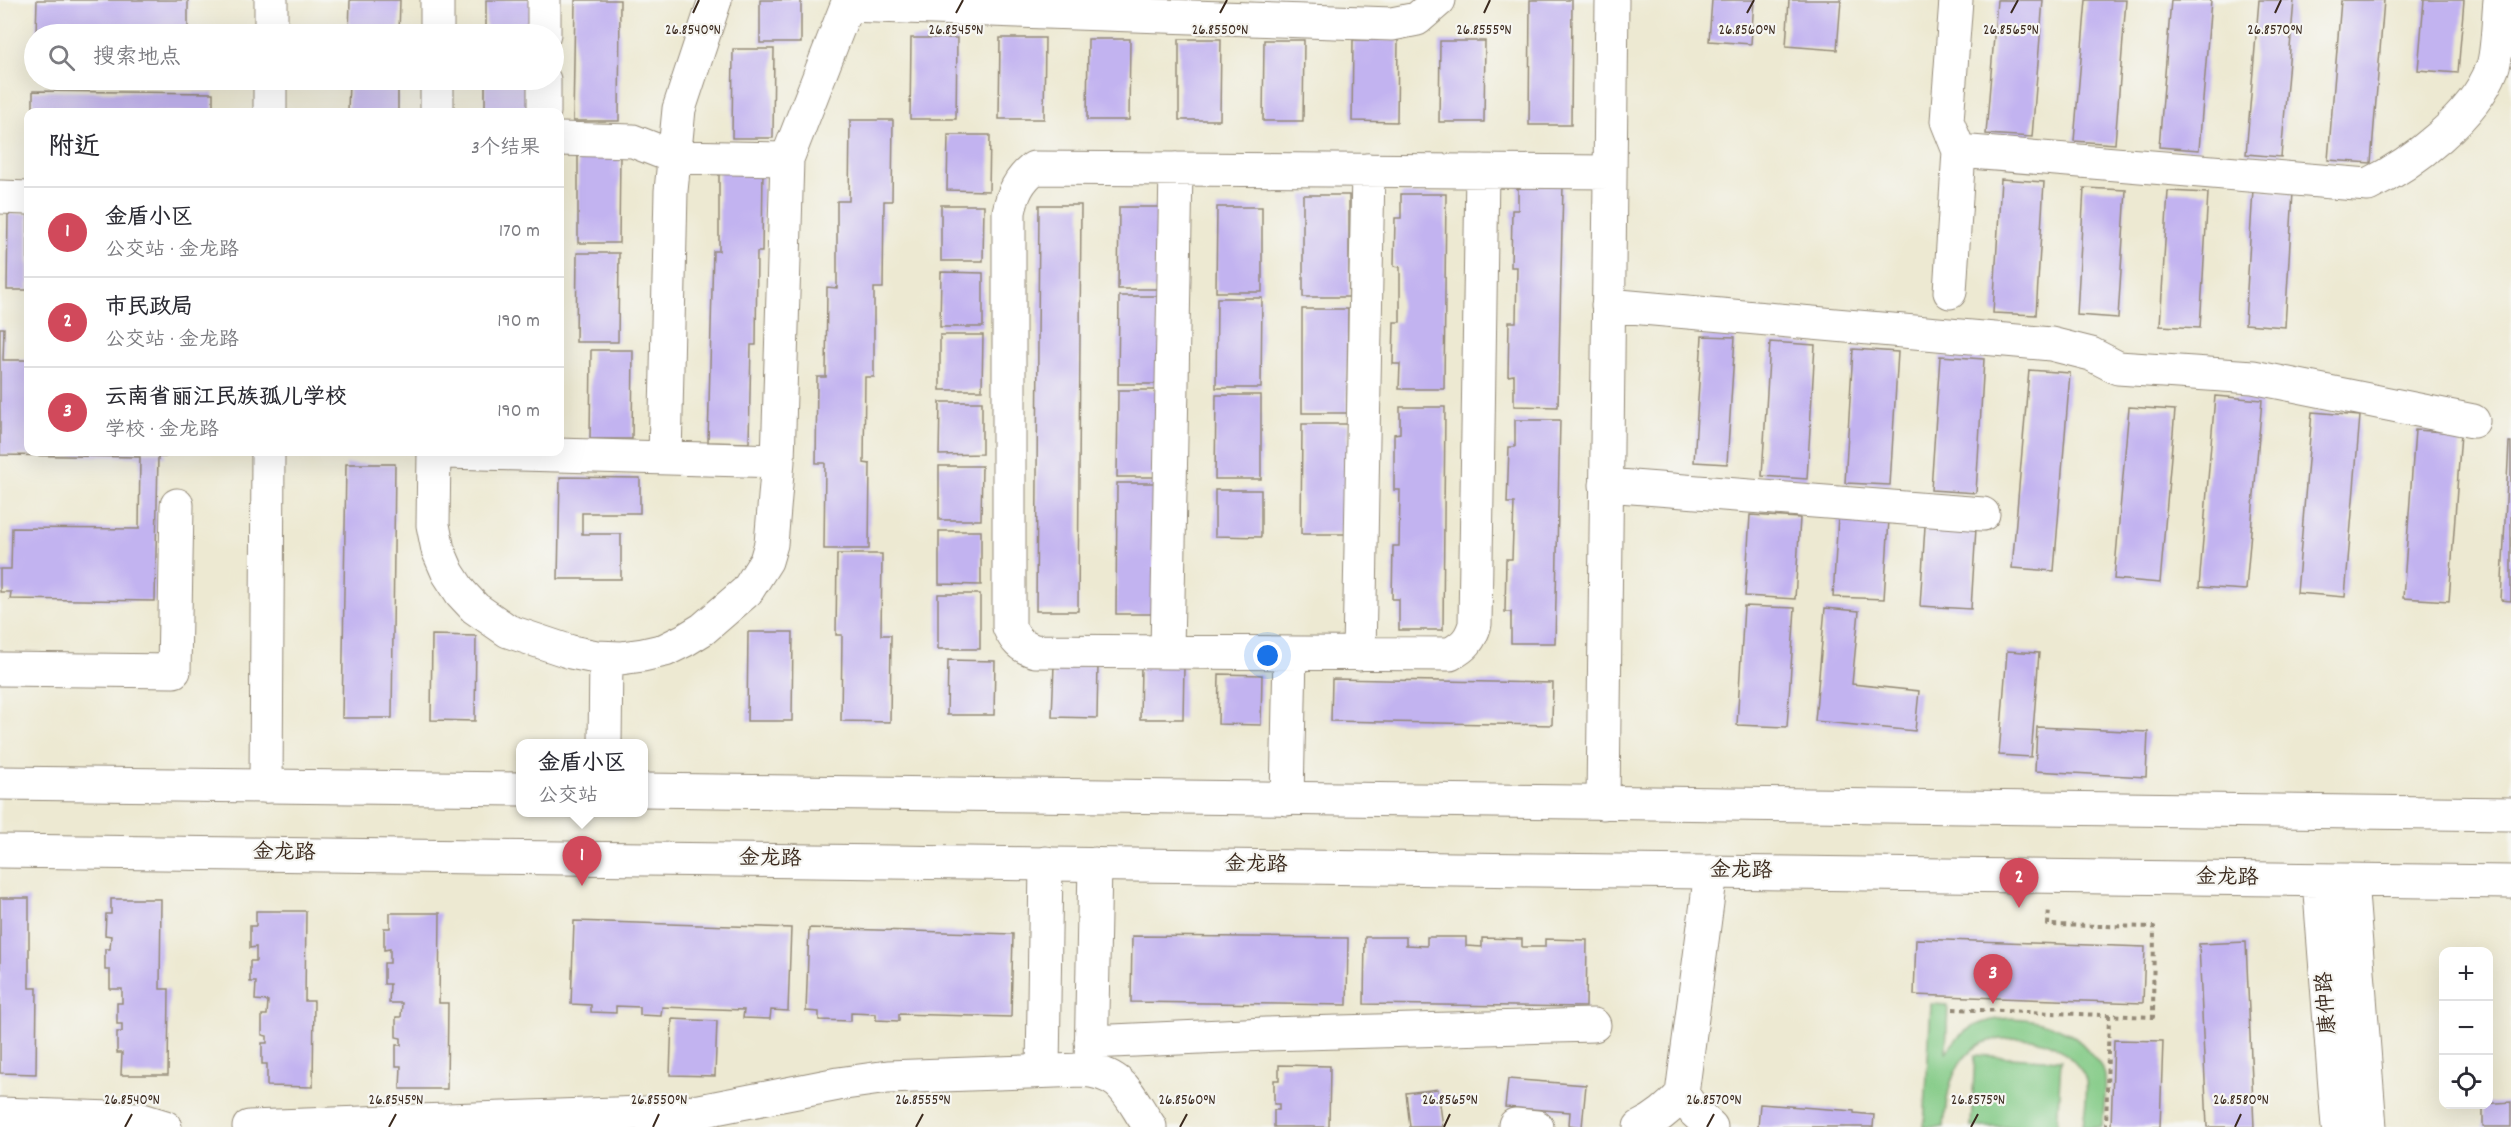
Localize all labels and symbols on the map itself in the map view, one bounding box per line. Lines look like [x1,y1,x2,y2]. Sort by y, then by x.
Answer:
text: 26.8540°N [665,20,721,42]
text: 26.8545°N [929,20,983,42]
text: 26.8550°N [1192,20,1248,42]
text: 26.8555°N [1456,20,1512,42]
text: 26.8560°N [1718,20,1776,42]
text: 26.8565°N [1983,20,2039,42]
text: 26.8570°N [2247,20,2303,42]
your location [1253,641,1282,670]
pin: 1 [562,836,602,886]
street label: 金龙路 [252,838,316,870]
street label: 金龙路 [738,844,802,876]
street label: 金龙路 [1224,850,1288,882]
street label: 金龙路 [1709,856,1773,888]
pin: 2 [2000,858,2038,908]
street label: 金龙路 [2195,863,2259,895]
pin: 3 [1974,954,2012,1004]
street label: 康仲路 [2311,971,2345,1035]
text: 26.8540°N [104,1090,160,1112]
text: 26.8545°N [369,1090,423,1112]
text: 26.8550°N [631,1090,687,1112]
text: 26.8555°N [895,1090,951,1112]
text: 26.8560°N [1158,1090,1216,1112]
text: 26.8565°N [1422,1090,1478,1112]
text: 26.8570°N [1686,1090,1742,1112]
text: 26.8575°N [1951,1090,2005,1112]
text: 26.8580°N [2213,1090,2269,1112]

